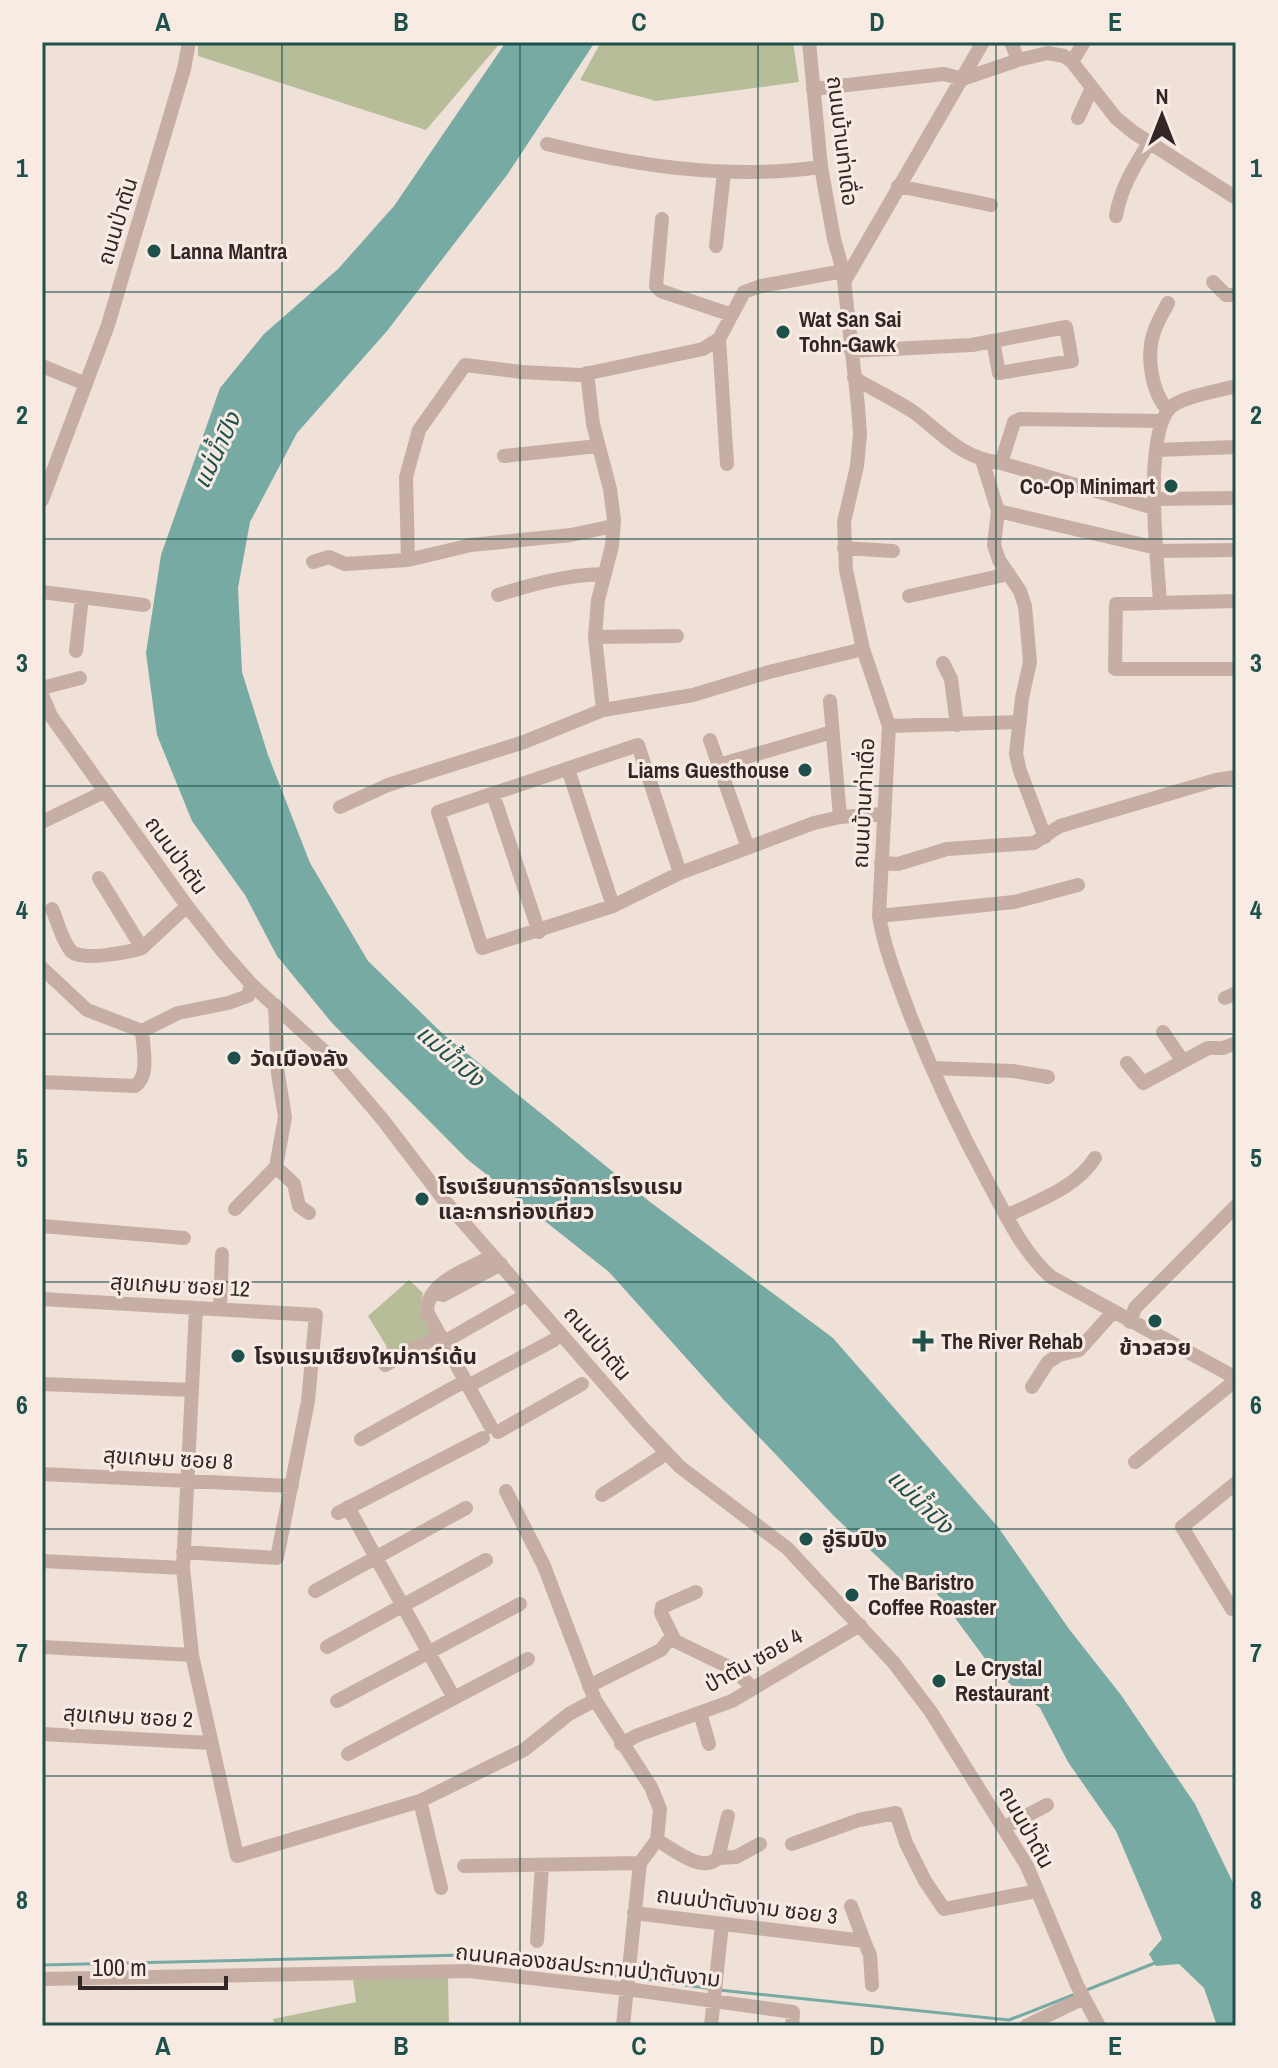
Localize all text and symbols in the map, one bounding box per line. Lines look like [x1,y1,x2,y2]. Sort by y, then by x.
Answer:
text: A [155,4,171,39]
text: B [393,4,409,39]
text: C [631,4,647,39]
text: D [869,4,885,39]
text: E [1108,4,1122,39]
street label: ถนนบ้านท่าเดื่อ [820,74,866,208]
north arrow [1122,76,1202,156]
text: N [1155,81,1169,111]
text: 1 [16,150,28,185]
text: 1 [1250,150,1262,185]
street label: ถนนป่าตัน [90,174,144,268]
place label: Lanna Mantra [170,236,287,266]
marker: Lanna Mantra [145,242,163,260]
place label: Wat San Sai Tohn-Gawk [799,304,902,359]
marker: Wat San Sai Tohn-Gawk [774,323,792,341]
text: 2 [16,397,28,432]
text: 2 [1250,397,1262,432]
water label: แม่น้ำปิง [185,406,248,493]
place label: Co-Op Minimart [1020,471,1155,501]
marker: Co-Op Minimart [1162,477,1180,495]
text: 3 [16,645,28,680]
text: 3 [1250,645,1262,680]
street label: ถนนบ้านท่าเดื่อ [845,737,881,869]
place label: Liams Guesthouse [628,755,789,785]
marker: Liams Guesthouse [796,761,814,779]
street label: ถนนป่าตัน [138,810,216,900]
text: 4 [16,892,28,927]
text: 4 [1250,892,1262,927]
water label: แม่น้ำปิง [410,1017,493,1094]
place label: วัดเมืองลัง [250,1043,348,1073]
marker: วัดเมืองลัง [225,1049,243,1067]
text: 5 [16,1140,28,1175]
text: 5 [1250,1140,1262,1175]
place label: โรงเรียนการจัดการโรงแรม และการท่องเที่ยว [438,1171,683,1226]
marker: โรงเรียนการจัดการโรงแรม และการท่องเที่ยว [413,1190,431,1208]
street label: สุขเกษม ซอย 12 [109,1266,251,1304]
street label: ถนนป่าตัน [557,1299,639,1387]
marker: ข้าวสวย [1146,1312,1164,1330]
place label: The River Rehab [941,1326,1083,1356]
marker: The River Rehab [912,1330,934,1352]
place label: ข้าวสวย [1119,1332,1191,1362]
place label: โรงแรมเชียงใหม่การ์เด้น [254,1341,477,1371]
marker: โรงแรมเชียงใหม่การ์เด้น [229,1347,247,1365]
text: 6 [16,1387,28,1422]
text: 6 [1250,1387,1262,1422]
street label: สุขเกษม ซอย 8 [102,1440,234,1476]
water label: แม่น้ำปิง [881,1462,962,1541]
place label: อู่ริมปิง [822,1524,887,1554]
marker: อู่ริมปิง [797,1530,815,1548]
place label: The Baristro Coffee Roaster [868,1567,996,1622]
marker: The Baristro Coffee Roaster [843,1586,861,1604]
street label: ป่าตัน ซอย 4 [699,1621,807,1699]
text: 7 [16,1635,28,1670]
text: 7 [1250,1635,1262,1670]
place label: Le Crystal Restaurant [955,1653,1049,1708]
marker: Le Crystal Restaurant [930,1672,948,1690]
street label: สุขเกษม ซอย 2 [62,1698,194,1734]
street label: ถนนป่าตัน [992,1780,1062,1874]
street label: ถนนป่าตันงาม ซอย 3 [655,1879,839,1931]
text: 8 [16,1882,28,1917]
text: 8 [1250,1882,1262,1917]
street label: ถนนคลองชลประทานป่าตันงาม [454,1936,722,1994]
scale bar [80,1940,226,1990]
text: 100 m [92,1951,147,1983]
text: A [155,2028,171,2063]
text: B [393,2028,409,2063]
text: C [631,2028,647,2063]
text: D [869,2028,885,2063]
text: E [1108,2028,1122,2063]

